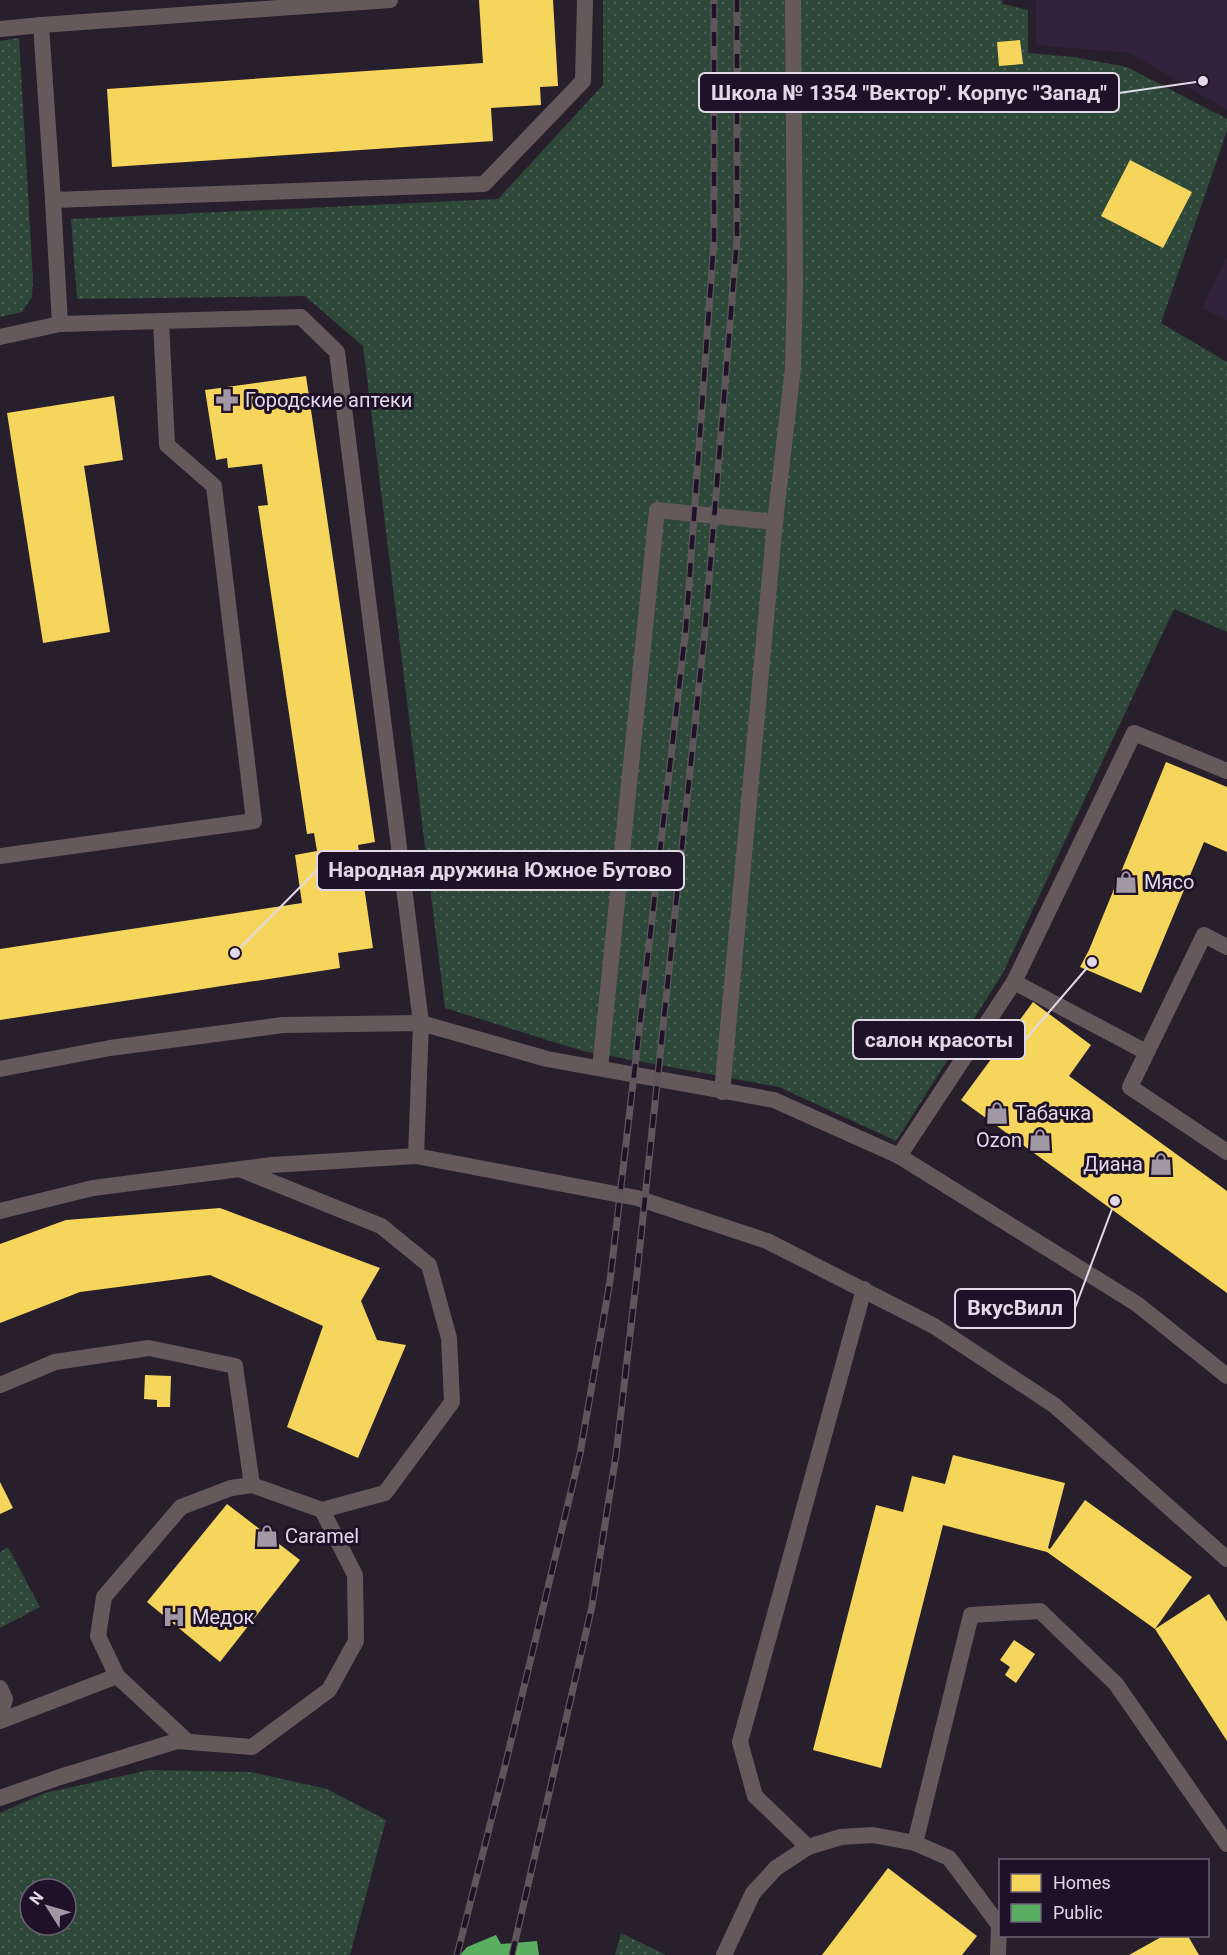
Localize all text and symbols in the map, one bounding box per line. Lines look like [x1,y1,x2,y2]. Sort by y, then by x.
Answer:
callout: Школа № 1354 "Вектор". Корпус "Запад" [699,73,1119,112]
text: Школа № 1354 "Вектор". Корпус "Запад" [711,81,1107,105]
pharmacy icon: Городские аптеки [214,387,240,413]
place label: Городские аптеки [245,388,412,412]
callout: Народная дружина Южное Бутово [317,851,684,890]
text: Народная дружина Южное Бутово [328,858,672,882]
shop icon: Мясо [1113,869,1139,895]
place label: Мясо [1144,870,1194,894]
callout: салон красоты [853,1020,1025,1059]
text: салон красоты [865,1028,1013,1052]
shop icon: Табачка [984,1100,1010,1126]
place label: Табачка [1015,1101,1091,1125]
shop icon: Ozon [1027,1127,1053,1153]
place label: Ozon [976,1128,1022,1152]
shop icon: Диана [1148,1151,1174,1177]
place label: Диана [1083,1152,1143,1176]
callout: ВкусВилл [955,1289,1075,1328]
text: ВкусВилл [967,1296,1063,1320]
shop icon: Caramel [254,1523,280,1549]
place label: Caramel [285,1524,359,1548]
hospital icon: Медок [161,1604,187,1630]
place label: Медок [192,1605,255,1629]
legend [999,1859,1209,1937]
text: Homes [1053,1872,1111,1893]
north arrow [18,1877,78,1937]
text: N [25,1888,47,1909]
text: Public [1053,1902,1103,1923]

